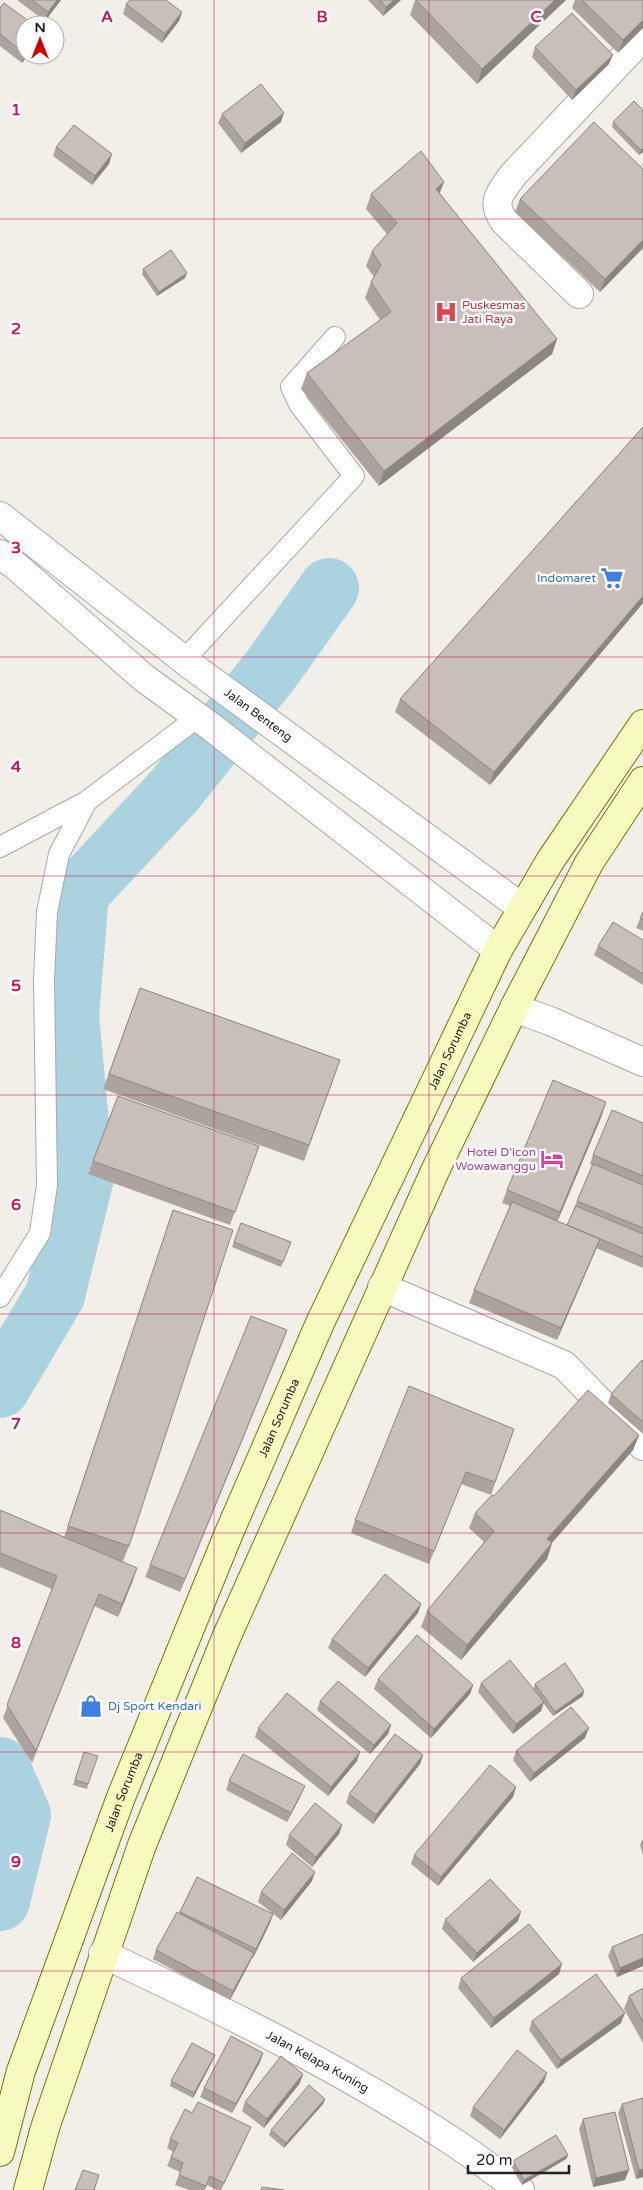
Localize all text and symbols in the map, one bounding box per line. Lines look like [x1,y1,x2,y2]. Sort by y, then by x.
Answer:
text: A [101,7,113,27]
text: B [316,7,328,27]
text: C [530,7,542,27]
north arrow [15,15,65,65]
text: N [34,19,46,36]
text: 1 [11,100,21,120]
place label: Puskesmas Jati Raya [462,298,526,326]
hospital icon: Puskesmas Jati Raya [433,299,459,325]
text: 2 [11,319,21,339]
text: 3 [11,538,21,558]
supermarket icon: Indomaret [599,565,625,591]
place label: Indomaret [537,571,596,585]
street label: Jalan Benteng [222,685,295,744]
text: 4 [11,757,21,777]
text: 5 [11,976,21,996]
street label: Jalan Sorumba [425,1010,474,1092]
place label: Hotel D'icon Wowawanggu [455,1145,536,1173]
hotel icon: Hotel D'icon Wowawanggu [539,1146,565,1172]
text: 6 [11,1195,21,1215]
street label: Jalan Sorumba [256,1376,302,1459]
text: 7 [11,1414,21,1434]
text: 8 [11,1633,21,1653]
shop icon: Dj Sport Kendari [78,1693,104,1719]
place label: Dj Sport Kendari [108,1699,202,1713]
street label: Jalan Sorumba [102,1750,146,1834]
text: 9 [11,1852,21,1872]
street label: Jalan Kelapa Kuning [264,2028,371,2095]
scale bar [468,2142,569,2174]
text: 20 m [476,2151,513,2169]

